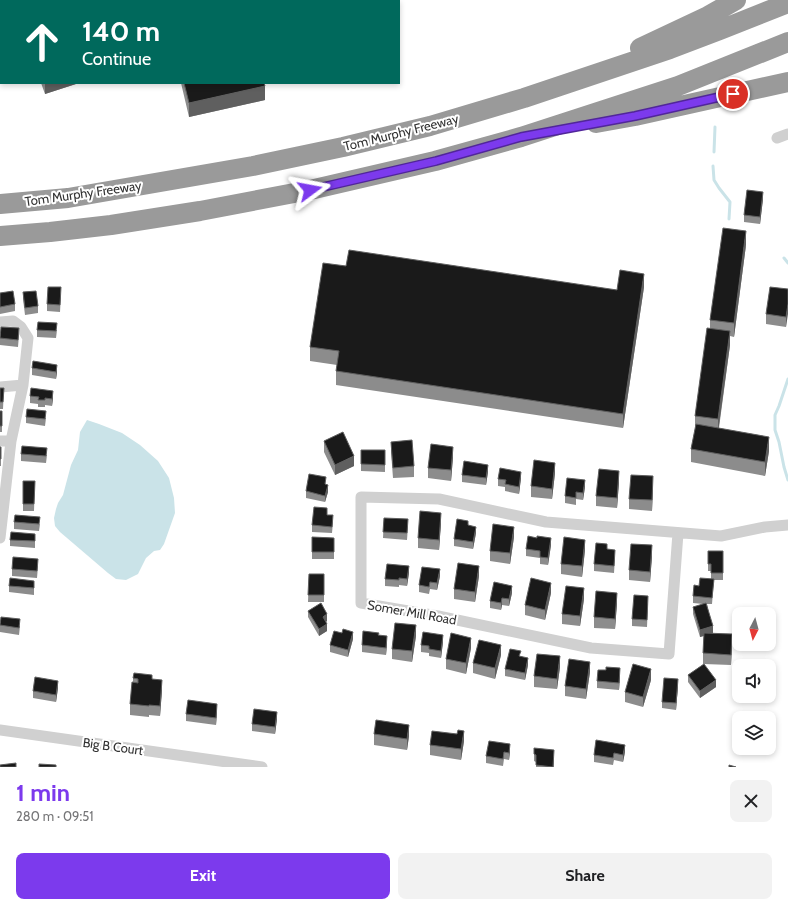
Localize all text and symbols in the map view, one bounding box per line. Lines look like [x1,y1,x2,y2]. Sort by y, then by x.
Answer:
text: 140 m [82,14,160,48]
icon: ahead [16,16,68,68]
text: Continue [82,48,151,70]
pin [716,77,750,111]
icon: arrive [722,83,744,105]
street label: Tom Murphy Freeway [342,110,460,154]
position arrow [289,169,331,211]
street label: Tom Murphy Freeway [24,177,143,209]
street label: Somer Mill Road [366,596,458,628]
north arrow [732,607,776,651]
map controls [732,607,776,755]
button: sound [732,659,776,703]
button: layers [732,711,776,755]
street label: Big B Court [82,734,145,758]
text: 1 min [16,778,70,807]
button: close [730,780,772,822]
text: 280 m · 09:51 [16,808,93,824]
button: Exit [16,853,390,899]
button: Share [398,853,772,899]

